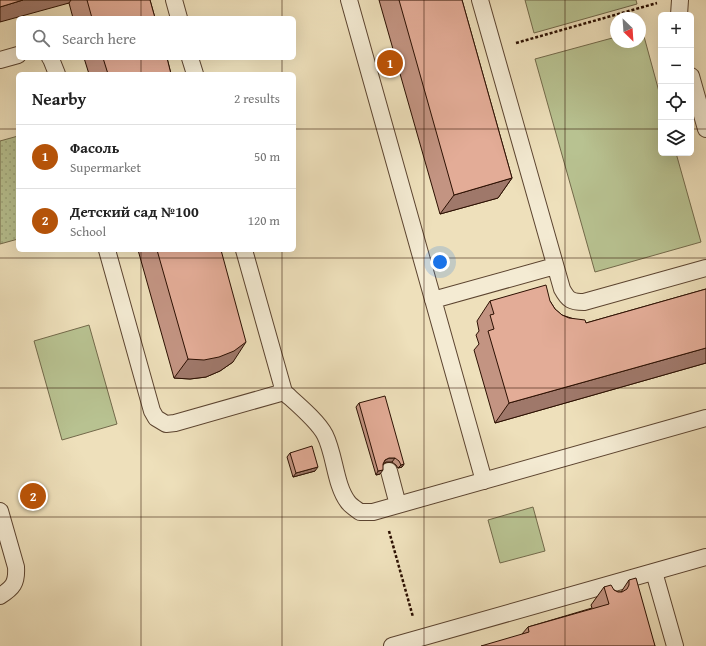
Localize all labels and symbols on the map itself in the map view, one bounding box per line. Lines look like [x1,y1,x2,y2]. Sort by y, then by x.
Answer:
north arrow [610,12,646,48]
pin: 1 [377,48,403,78]
your location [430,252,450,272]
pin: 2 [20,481,46,511]

